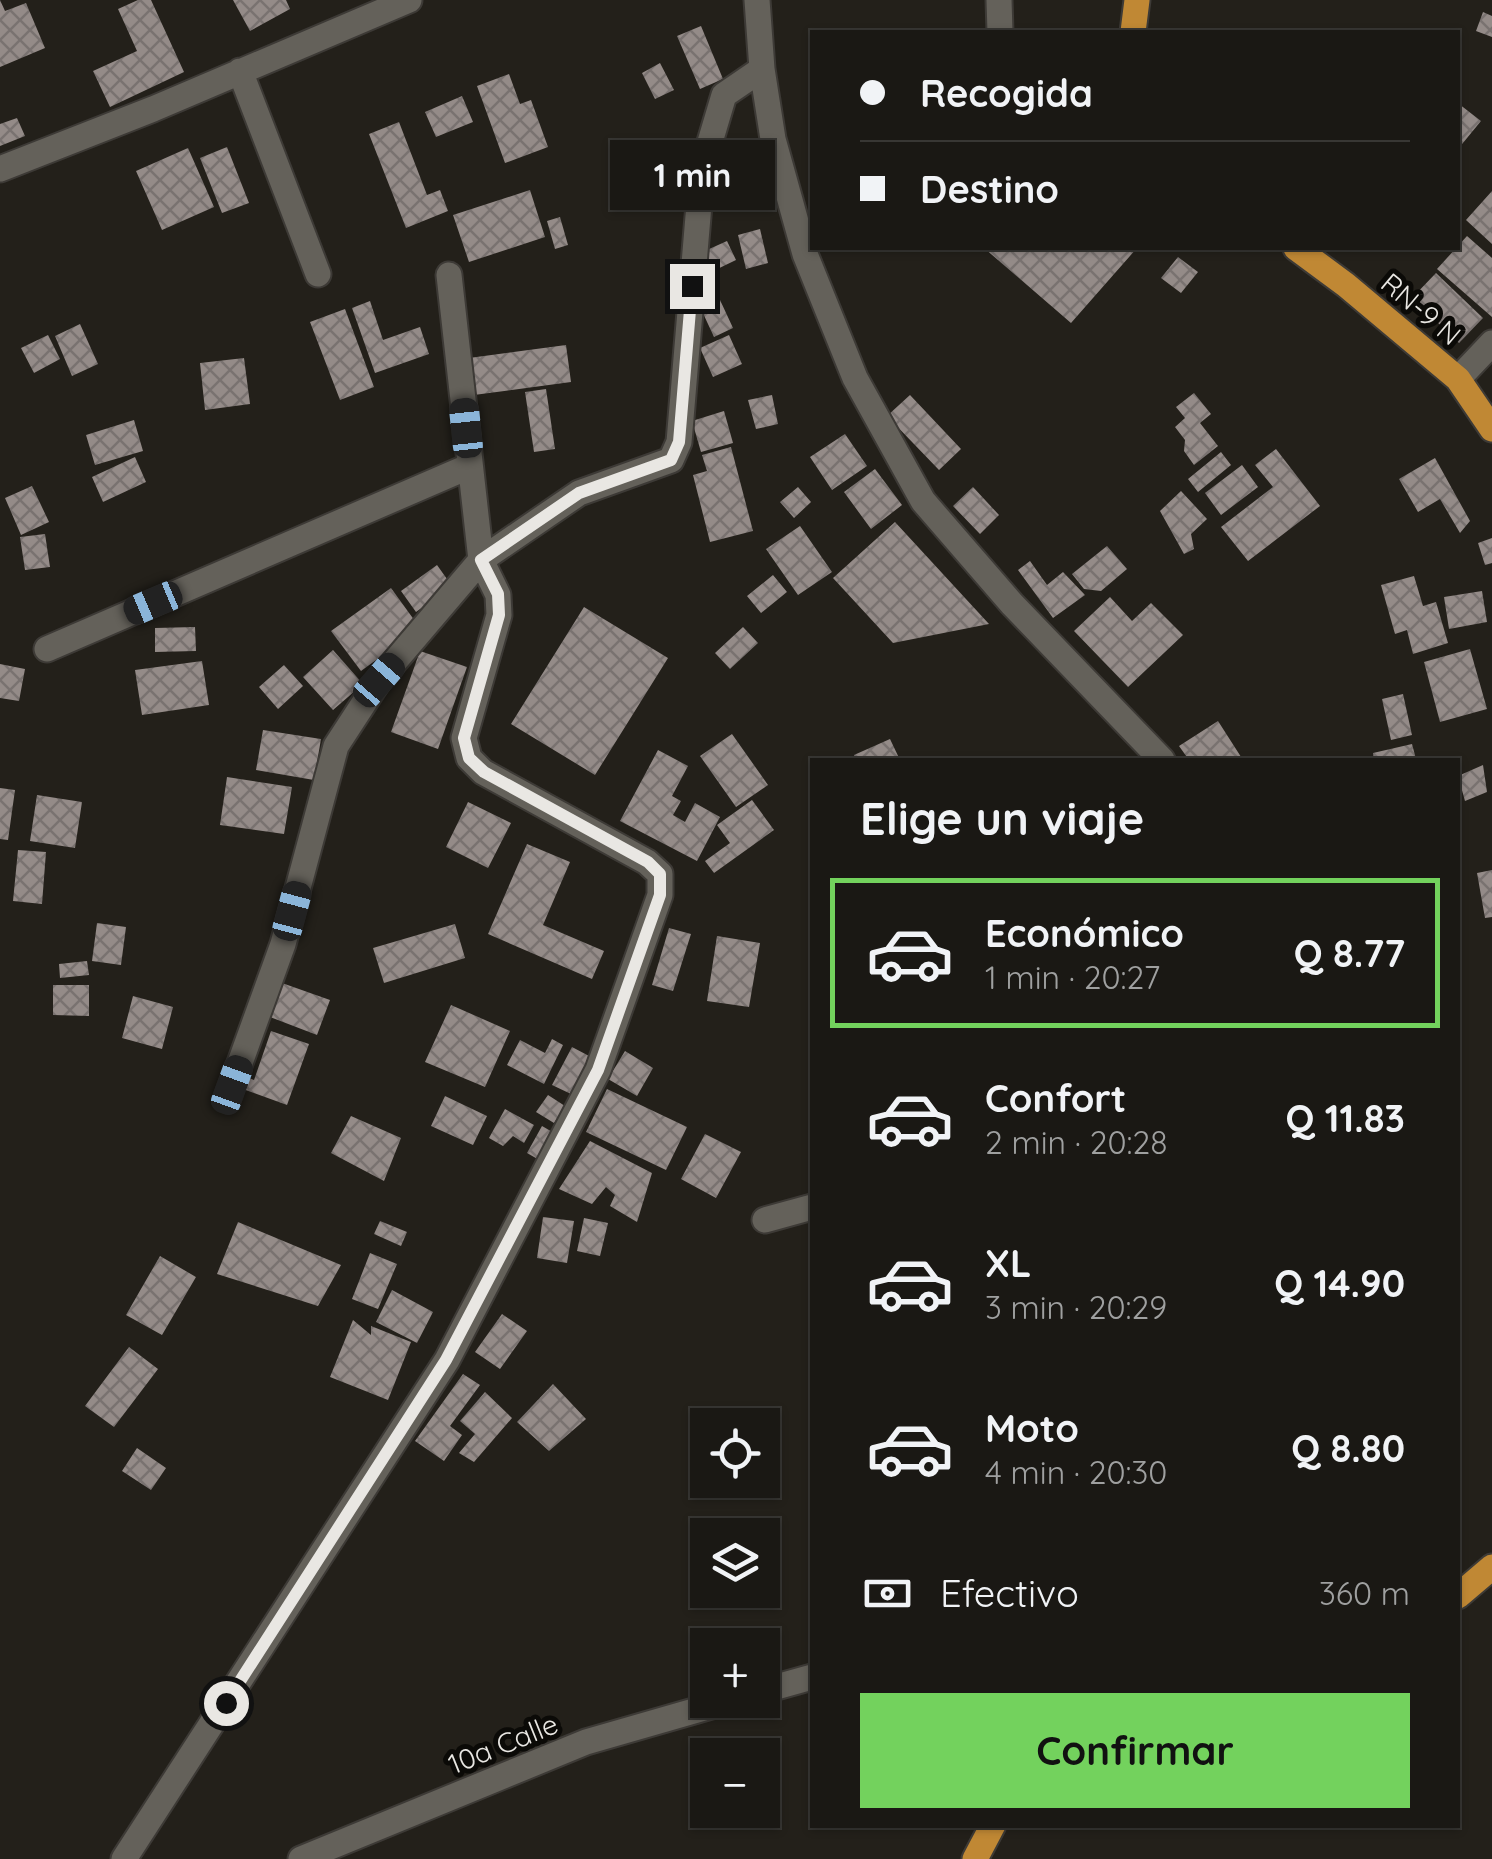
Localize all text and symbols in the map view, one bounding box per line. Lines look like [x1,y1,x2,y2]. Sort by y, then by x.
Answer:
text: Recogida [920,69,1093,117]
callout: 1 min [610,141,774,211]
text: 1 min [654,155,731,195]
text: Destino [920,165,1059,213]
route end [670,264,715,309]
street label: RN-9 N [1374,265,1468,352]
car [448,397,484,459]
car [120,577,186,629]
car [348,648,410,712]
text: Elige un viaje [860,790,1144,846]
car [270,878,314,944]
icon: car [865,908,955,998]
text: Económico [985,909,1184,957]
text: Q 8.77 [1294,929,1405,977]
text: 1 min · 20:27 [985,957,1160,997]
car [208,1052,256,1118]
icon: car [865,1073,955,1163]
text: Confort [985,1074,1126,1122]
text: Q 11.83 [1285,1094,1405,1142]
text: 2 min · 20:28 [985,1122,1167,1162]
icon: car [865,1238,955,1328]
text: XL [985,1239,1031,1287]
text: Q 14.90 [1274,1259,1405,1307]
text: 3 min · 20:29 [985,1287,1167,1327]
icon: car [865,1403,955,1493]
text: Moto [985,1404,1079,1452]
map controls [690,1408,780,1828]
button: locate [690,1408,780,1498]
text: Q 8.80 [1291,1424,1405,1472]
text: 4 min · 20:30 [985,1452,1167,1492]
button: layers [690,1518,780,1608]
icon: cash [860,1566,915,1621]
text: Efectivo [940,1569,1079,1617]
text: 360 m [1319,1573,1410,1613]
button: + [690,1628,780,1718]
route start [204,1681,249,1726]
button: Confirmar [860,1693,1410,1808]
street label: 10a Calle [443,1706,563,1781]
button: − [690,1738,780,1828]

